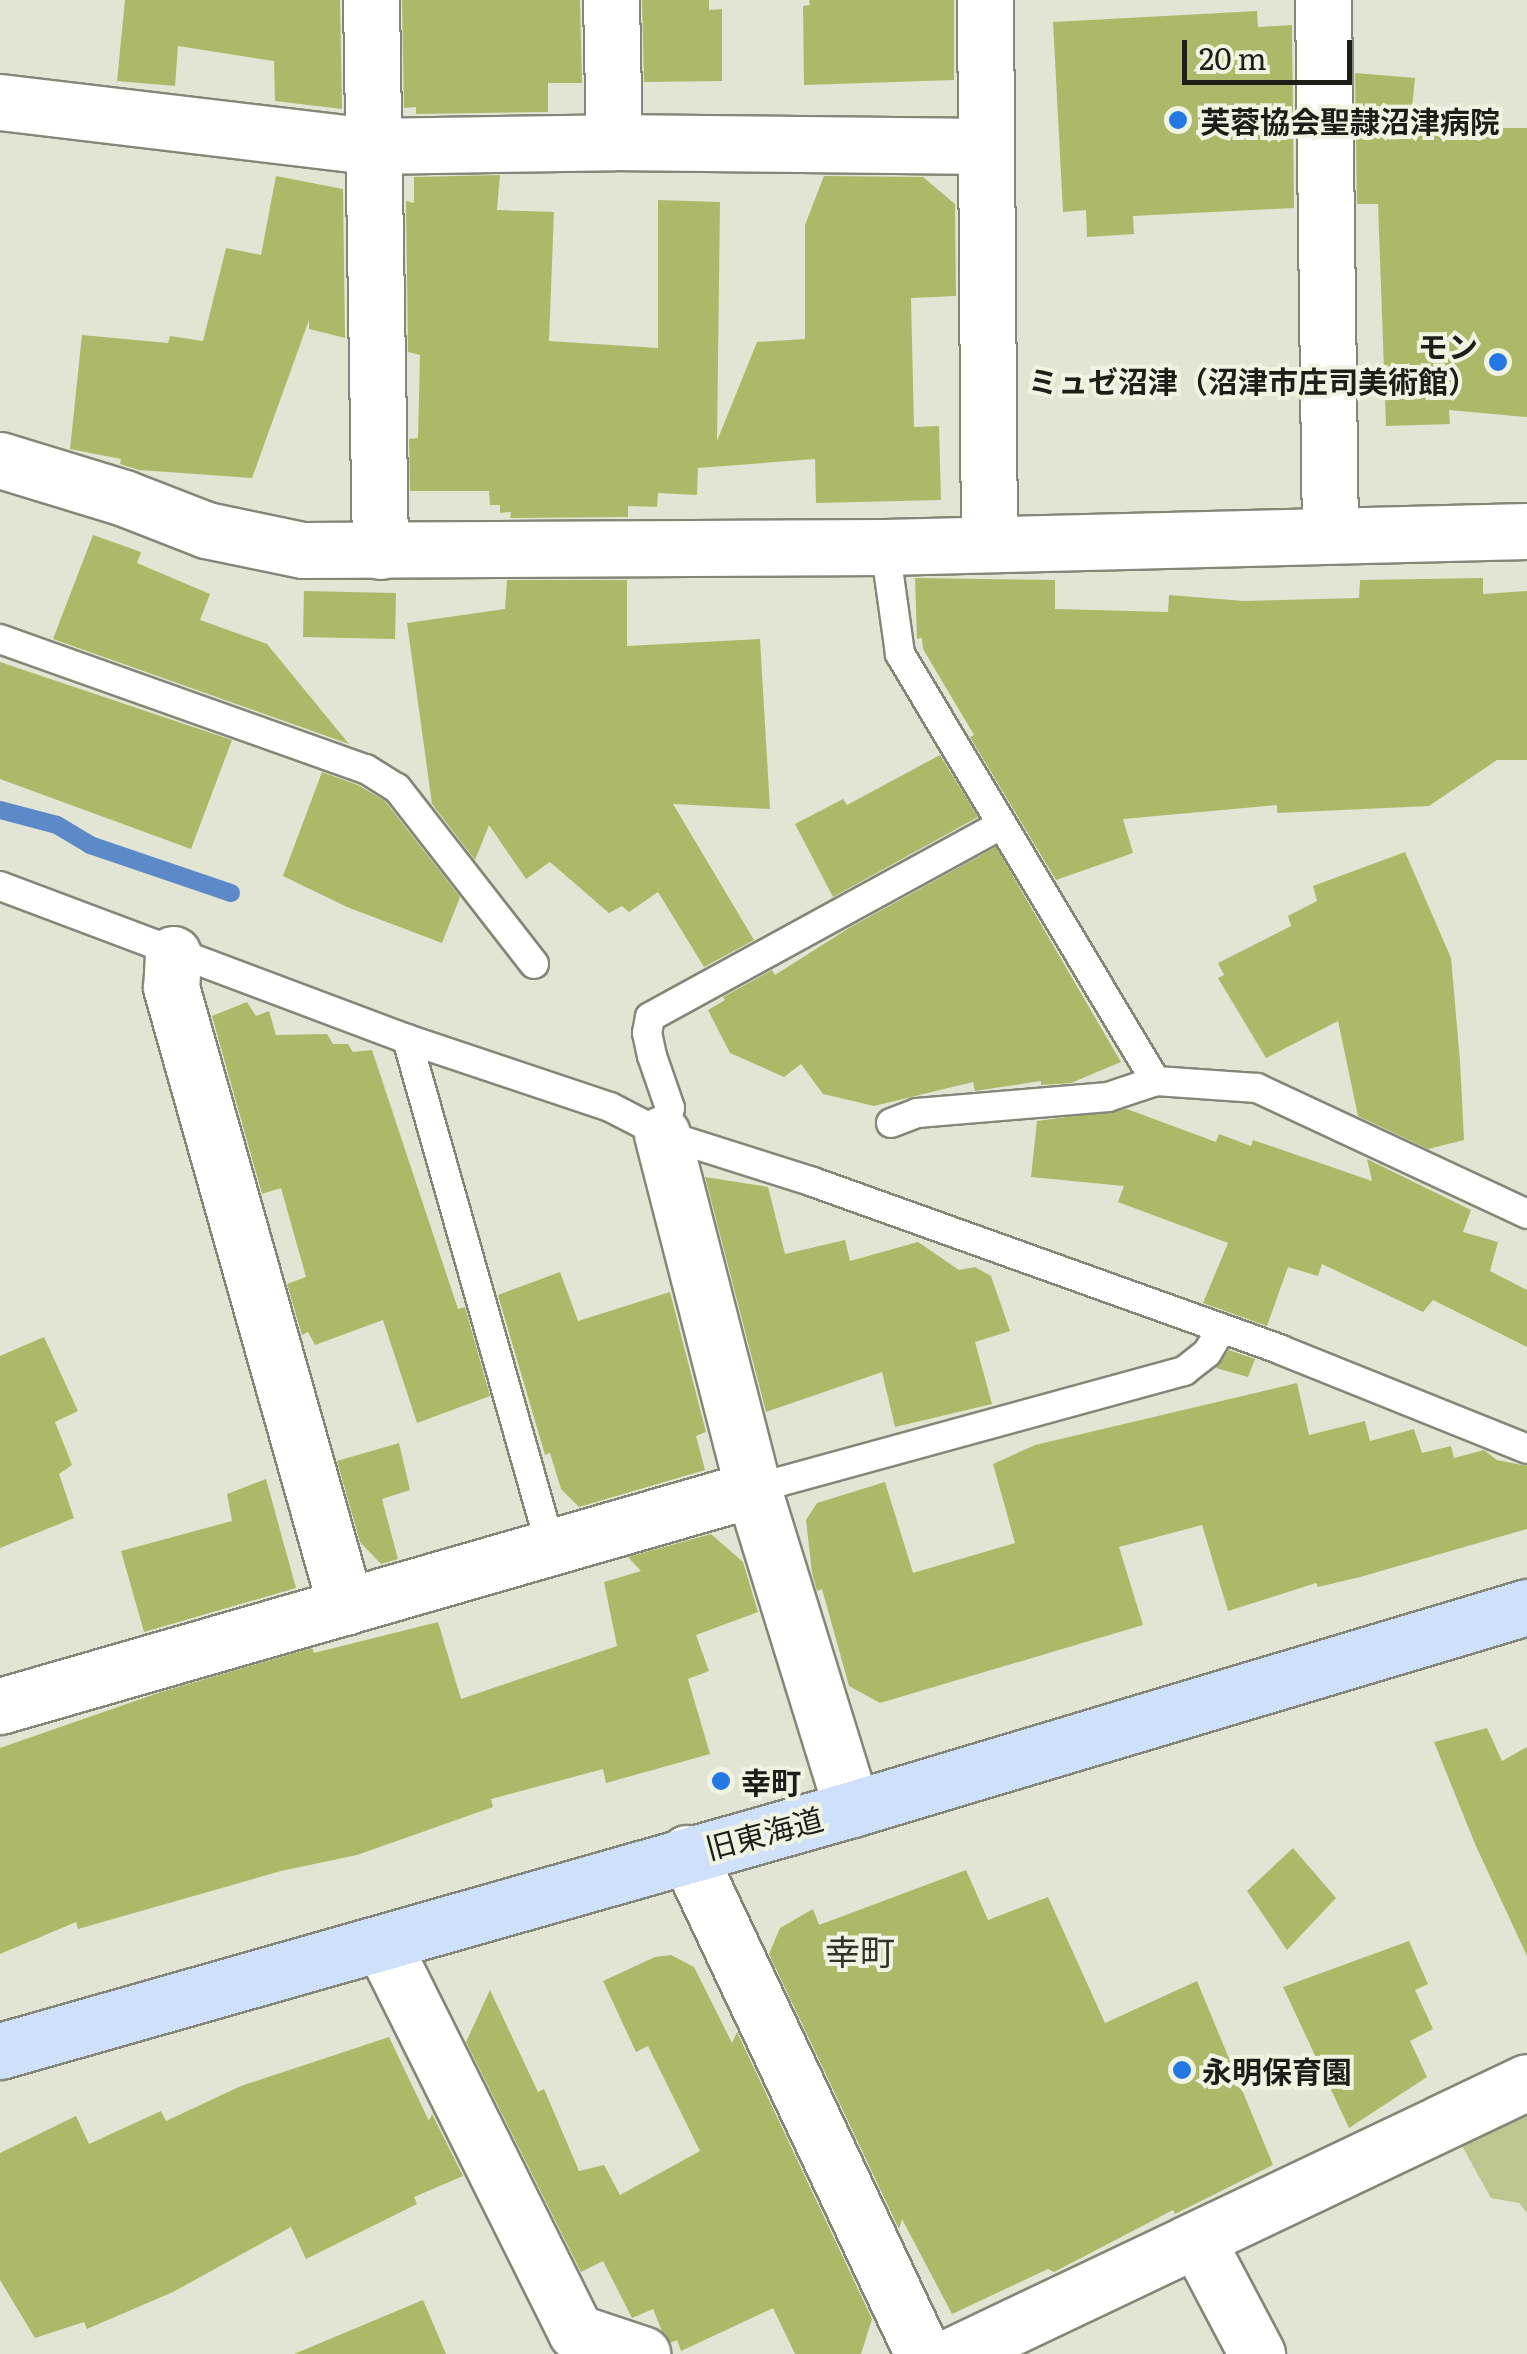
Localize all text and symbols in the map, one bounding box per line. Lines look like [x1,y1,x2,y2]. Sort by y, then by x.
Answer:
scale bar [1187,20,1357,82]
text: 20 m [1199,35,1267,79]
place label: 芙蓉協会聖隷沼津病院 [1200,102,1500,138]
marker: 芙蓉協会聖隷沼津病院 [1165,107,1191,133]
place label: モン ミュゼ沼津（沼津市庄司美術館） [1028,327,1478,398]
marker: モン ミュゼ沼津（沼津市庄司美術館） [1487,351,1509,373]
place label: 幸町 [741,1763,801,1799]
marker: 幸町 [710,1770,732,1792]
street label: 旧東海道 [701,1799,827,1865]
district label: 幸町 [825,1929,895,1971]
place label: 永明保育園 [1202,2052,1352,2088]
marker: 永明保育園 [1171,2059,1193,2081]

